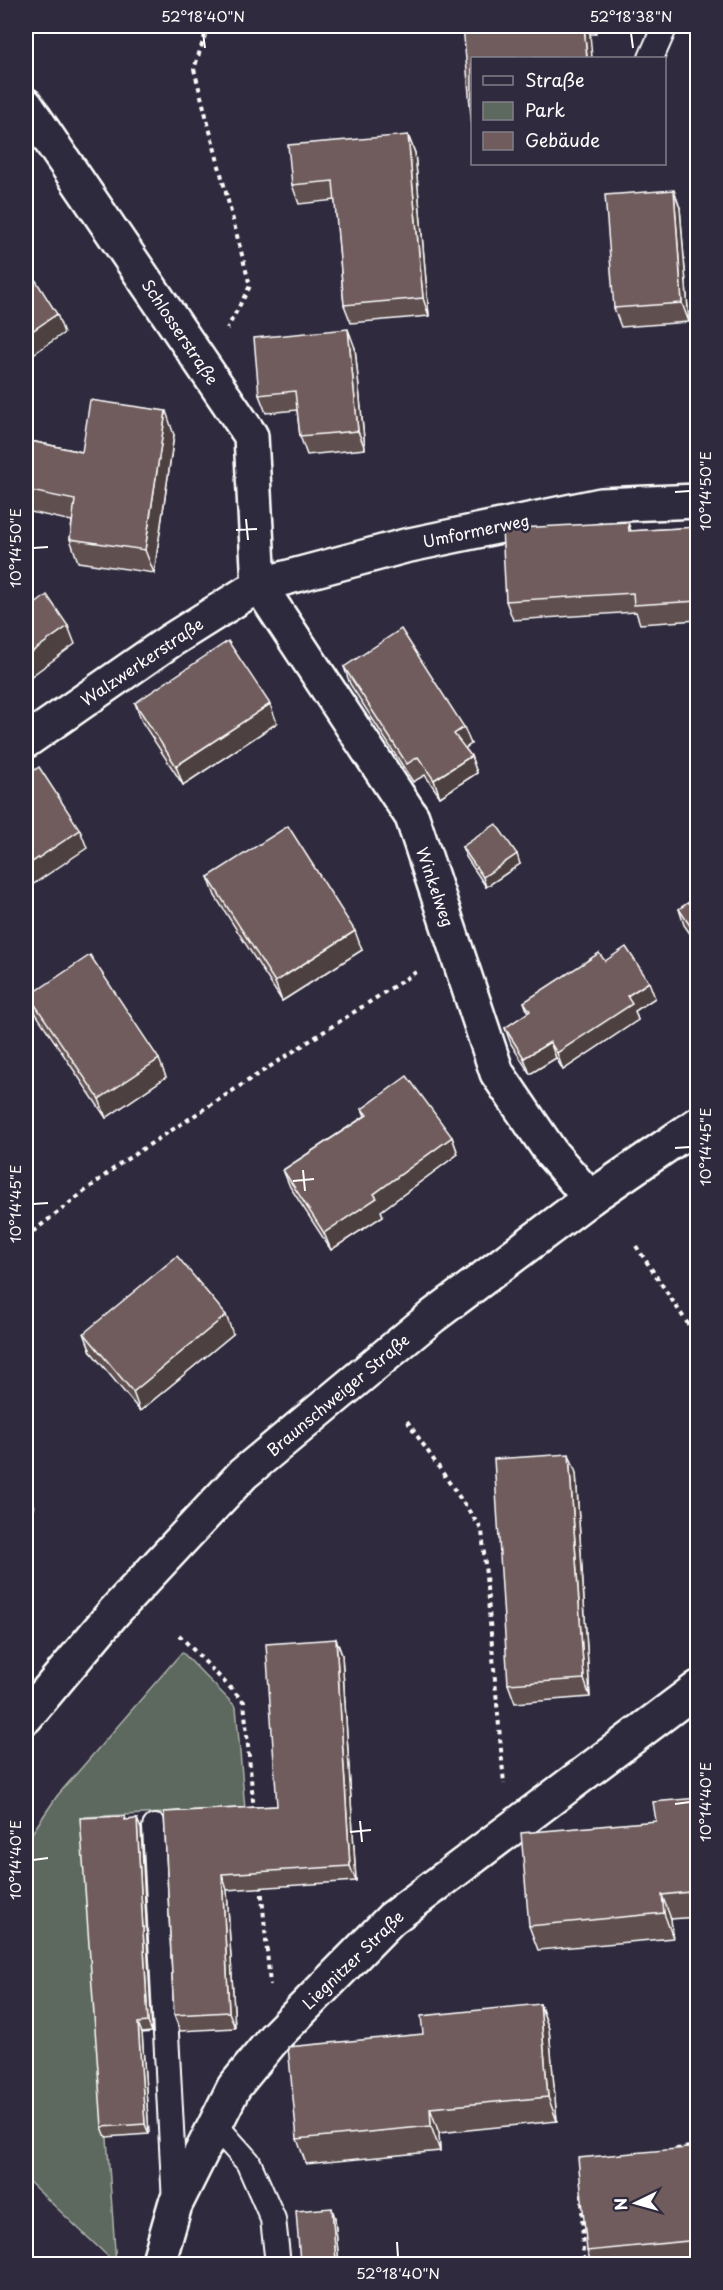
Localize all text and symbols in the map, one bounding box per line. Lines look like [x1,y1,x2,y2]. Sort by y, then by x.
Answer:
text: 52°18'40"N [161,4,245,27]
text: 52°18'38"N [589,4,673,27]
legend [471,57,666,165]
text: Straße [525,66,585,93]
text: Park [525,96,565,123]
text: Gebäude [525,126,600,153]
street label: Schlosserstraße [137,274,225,389]
text: 10°14'50"E [693,451,716,531]
street label: Umformerweg [420,507,531,553]
text: 10°14'50"E [3,508,26,588]
street label: Walzwerkerstraße [75,611,208,711]
street label: Winkelweg [411,843,461,930]
text: 10°14'45"E [693,1108,716,1186]
text: 10°14'45"E [3,1165,26,1243]
street label: Braunschweiger Straße [261,1327,414,1461]
text: 10°14'40"E [693,1762,716,1842]
text: 10°14'40"E [3,1820,26,1900]
street label: Liegnitzer Straße [296,1904,409,2014]
north arrow [606,2173,666,2233]
text: N [608,2197,633,2212]
text: 52°18'40"N [356,2261,440,2284]

